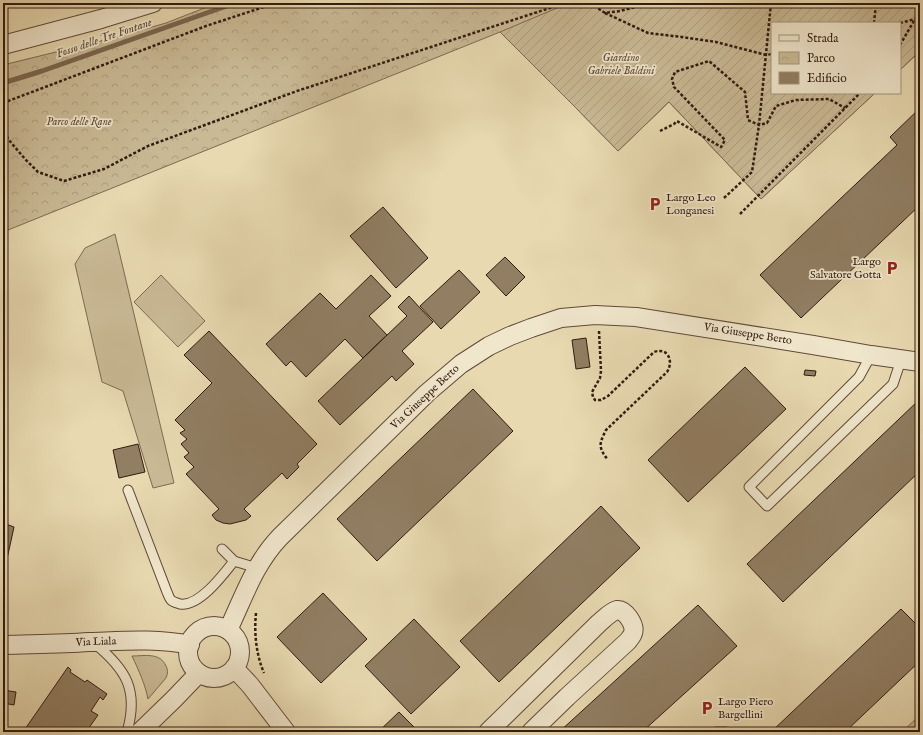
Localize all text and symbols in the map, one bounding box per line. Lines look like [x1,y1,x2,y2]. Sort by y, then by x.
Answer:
water label: Fosso delle Tre Fontane [54,15,154,61]
legend [771,22,901,94]
text: Strada [807,31,839,46]
park label: Giardino Gabriele Baldini [588,51,655,78]
text: Parco [807,51,836,66]
text: Edificio [807,71,847,86]
park label: Parco delle Rane [46,115,112,129]
place label: Largo Leo Longanesi [666,191,716,218]
parking icon: Largo Leo Longanesi [647,196,663,212]
place label: Largo Salvatore Gotta [810,255,881,282]
parking icon: Largo Salvatore Gotta [884,260,900,276]
street label: Via Giuseppe Berto [702,320,793,348]
street label: Via Giuseppe Berto [387,362,462,433]
street label: Via Liala [74,634,117,650]
place label: Largo Piero Bargellini [718,695,773,722]
parking icon: Largo Piero Bargellini [699,700,715,716]

